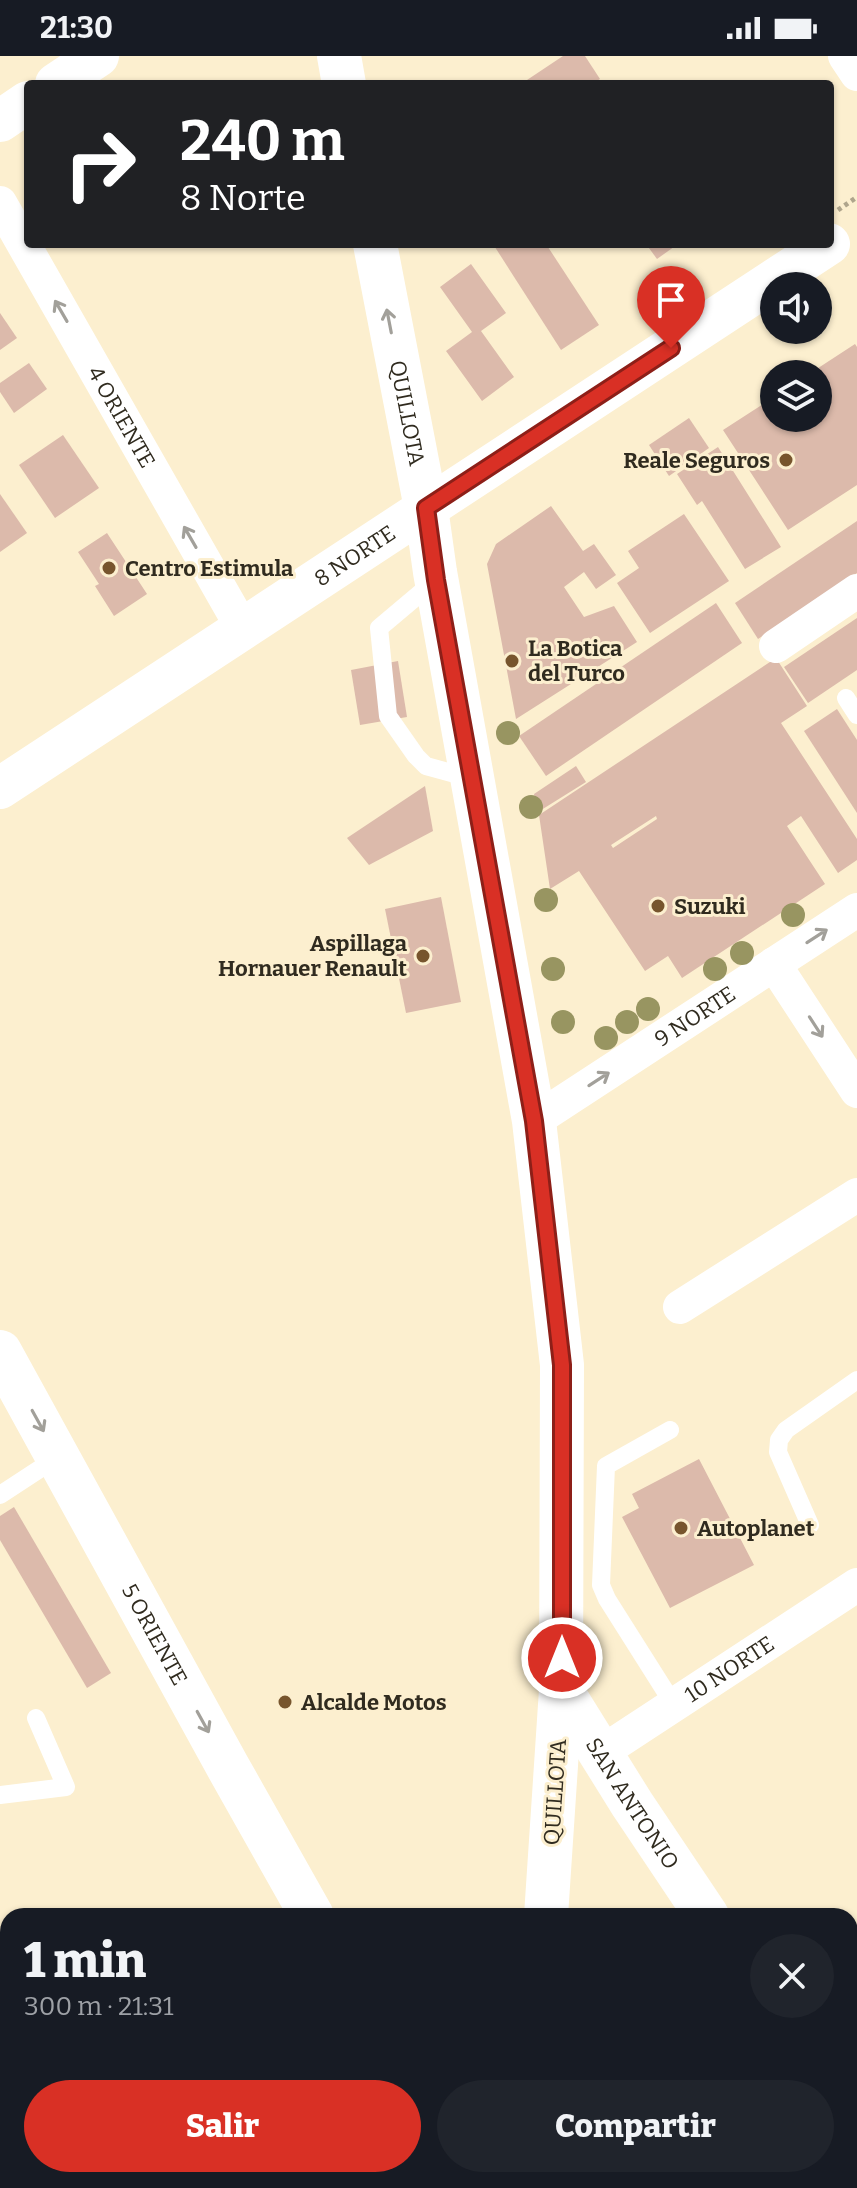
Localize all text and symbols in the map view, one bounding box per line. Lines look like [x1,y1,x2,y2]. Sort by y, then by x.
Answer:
text: 21:30 [40,10,113,46]
text: 240 m [180,108,345,175]
icon: right [48,112,152,216]
text: 8 Norte [180,176,306,220]
pin [637,266,705,348]
map controls [760,272,832,432]
button: sound [760,272,832,344]
icon: arrive [649,278,693,322]
one-way arrow [53,300,69,323]
one-way arrow [381,309,396,334]
street label: QUILLOTA [384,358,431,468]
button: layers [760,360,832,432]
street label: 4 ORIENTE [82,361,162,472]
place label: Reale Seguros [623,447,770,474]
marker: Reale Seguros [777,451,795,469]
street label: 8 NORTE [309,519,400,592]
one-way arrow [182,526,198,549]
place label: Centro Estimula [125,555,294,582]
marker: Centro Estimula [100,559,118,577]
place label: La Botica del Turco [528,635,625,687]
marker: La Botica del Turco [503,652,521,670]
place label: Suzuki [674,893,745,920]
marker: Suzuki [649,897,667,915]
one-way arrow [805,928,827,945]
place label: Aspillaga Hornauer Renault [218,930,408,982]
marker: Aspillaga Hornauer Renault [414,947,432,965]
street label: 9 NORTE [649,980,740,1052]
one-way arrow [807,1016,824,1038]
one-way arrow [587,1070,610,1086]
one-way arrow [30,1408,46,1432]
place label: Autoplanet [697,1515,815,1542]
marker: Autoplanet [672,1519,690,1537]
street label: 5 ORIENTE [116,1579,194,1690]
position arrow [520,1616,604,1700]
street label: 10 NORTE [679,1630,779,1708]
place label: Alcalde Motos [301,1689,447,1716]
marker: Alcalde Motos [276,1693,294,1711]
one-way arrow [195,1710,211,1733]
street label: SAN ANTONIO [580,1732,685,1874]
street label: QUILLOTA [538,1738,572,1846]
text: 1 min [24,1932,146,1990]
button: close [750,1934,834,2018]
text: 300 m · 21:31 [24,1991,174,2022]
button: Salir [24,2080,421,2172]
button: Compartir [437,2080,834,2172]

